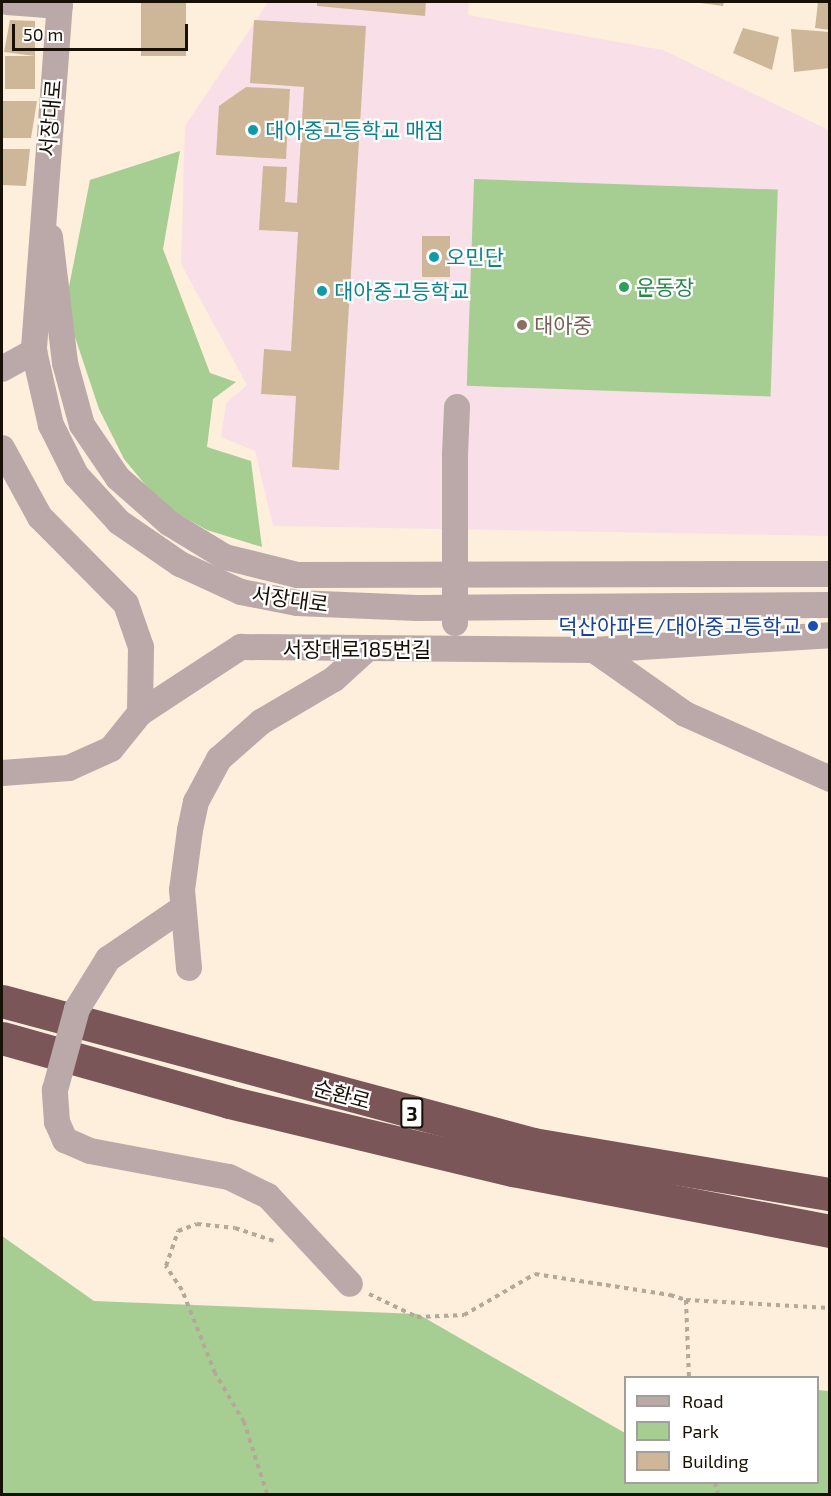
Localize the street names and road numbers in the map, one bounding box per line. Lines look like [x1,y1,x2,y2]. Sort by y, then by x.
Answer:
street label: 서장대로 [34,78,66,158]
street label: 서장대로 [250,581,330,617]
street label: 서장대로185번길 [283,636,431,662]
street label: 순환로 [311,1074,373,1114]
road number: 3 [400,1096,424,1130]

